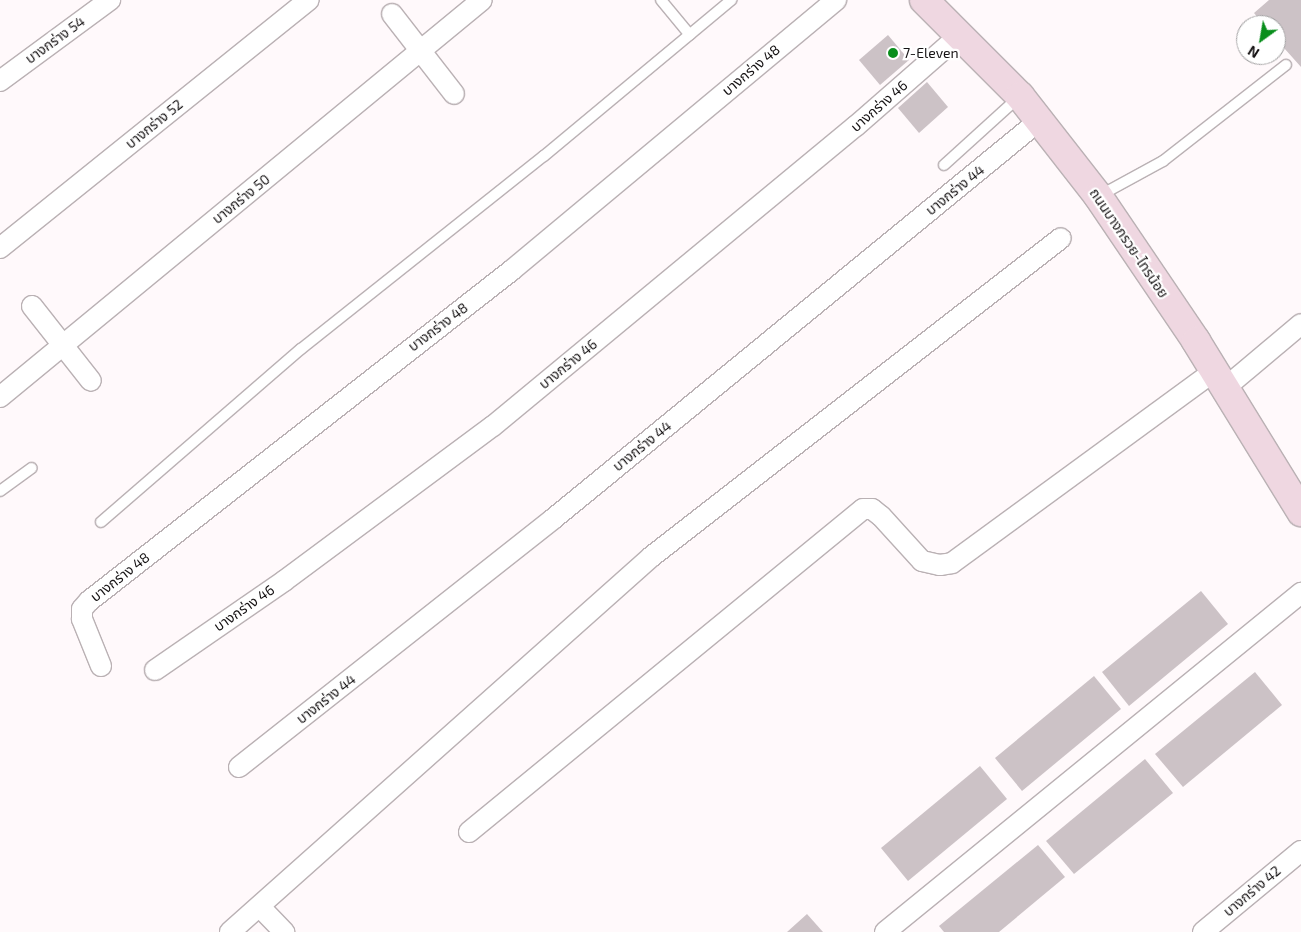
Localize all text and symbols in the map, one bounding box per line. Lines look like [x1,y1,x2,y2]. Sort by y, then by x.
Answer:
street label: บางกร่าง 54 [22,13,88,67]
north arrow [1236,15,1286,65]
street label: บางกร่าง 48 [719,41,783,99]
text: N [1245,42,1262,62]
place label: 7-Eleven [903,45,959,61]
marker: 7-Eleven [887,47,899,59]
street label: บางกร่าง 46 [847,77,911,135]
street label: บางกร่าง 52 [122,96,186,152]
street label: บางกร่าง 44 [922,161,988,219]
street label: บางกร่าง 50 [209,171,273,227]
street label: ถนนบางกรวย-ไทรน้อย [1086,185,1172,301]
street label: บางกร่าง 48 [405,299,471,355]
street label: บางกร่าง 46 [536,335,600,393]
street label: บางกร่าง 44 [609,417,675,475]
street label: บางกร่าง 48 [87,549,153,605]
street label: บางกร่าง 46 [211,581,277,635]
street label: บางกร่าง 44 [293,671,359,727]
street label: บางกร่าง 42 [1220,862,1284,920]

